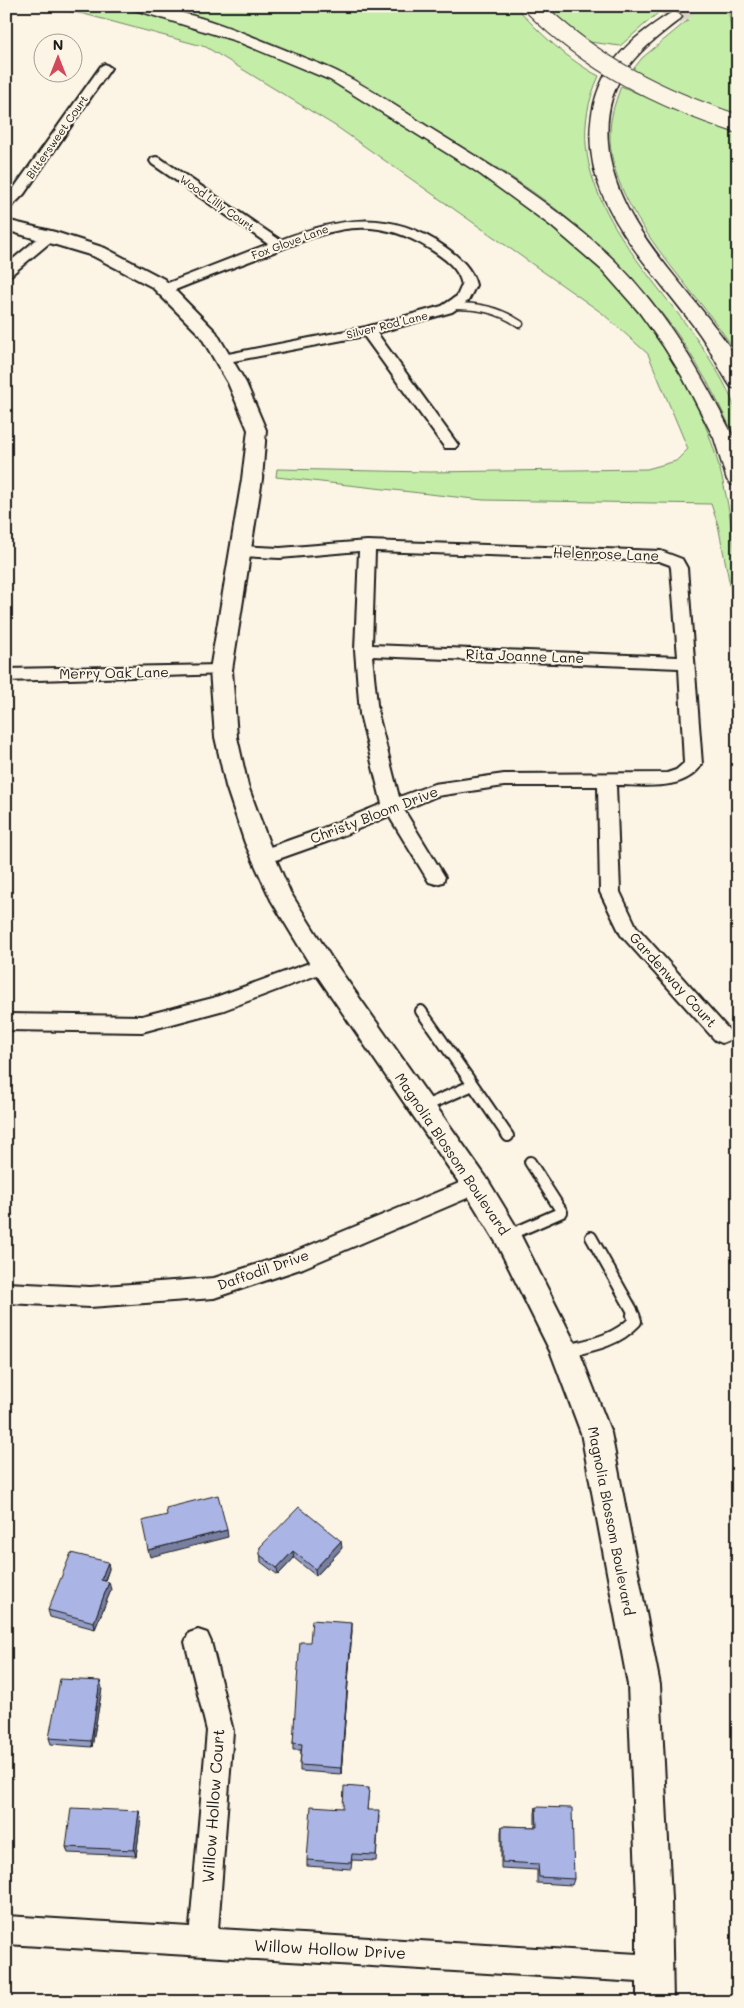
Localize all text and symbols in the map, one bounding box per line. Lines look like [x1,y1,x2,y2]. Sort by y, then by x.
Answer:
north arrow [32,32,82,82]
text: N [53,35,63,54]
street label: Bittersweet Court [22,92,91,181]
street label: Wood Lilly Court [177,171,258,234]
street label: Fox Glove Lane [249,221,331,262]
street label: Silver Rod Lane [345,307,429,342]
street label: Helenrose Lane [553,542,660,565]
street label: Rita Joanne Lane [465,644,585,667]
street label: Merry Oak Lane [59,662,169,683]
street label: Christy Bloom Drive [307,781,440,848]
street label: Gardenway Court [626,928,721,1031]
street label: Magnolia Blossom Boulevard [391,1069,514,1239]
street label: Daffodil Drive [214,1245,311,1294]
street label: Magnolia Blossom Boulevard [584,1425,639,1617]
street label: Willow Hollow Court [197,1728,228,1884]
street label: Willow Hollow Drive [253,1934,407,1963]

